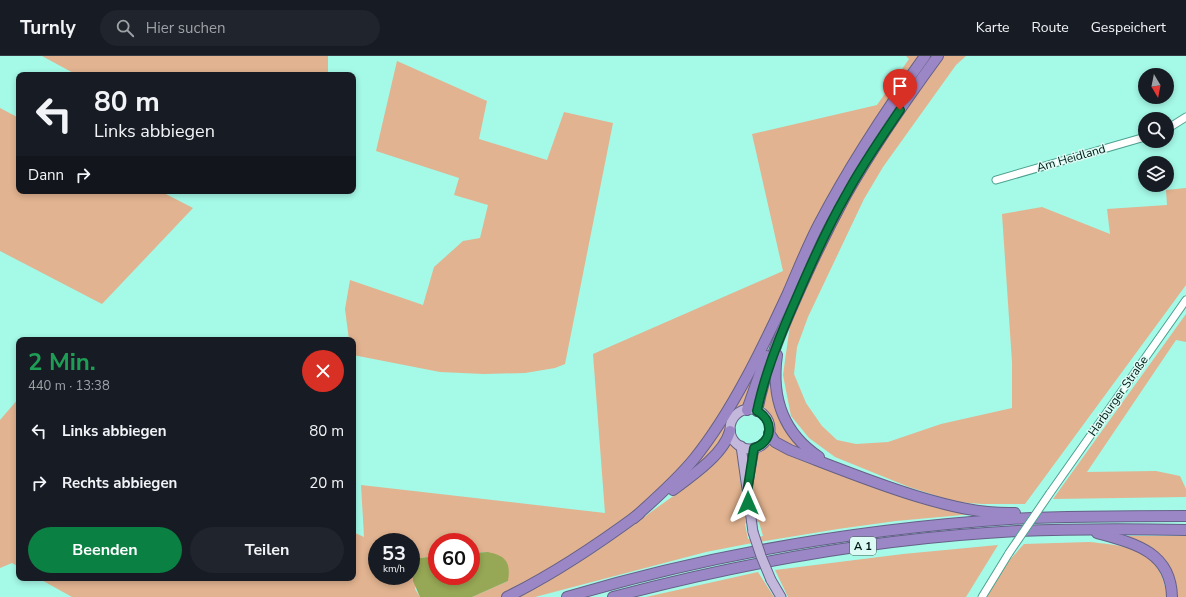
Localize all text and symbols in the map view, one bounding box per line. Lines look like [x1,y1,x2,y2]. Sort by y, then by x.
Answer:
search box [100,10,380,46]
text: Turnly [20,15,76,41]
icon: search [114,17,136,39]
text: Hier suchen [146,18,225,38]
text: Karte [976,18,1010,37]
text: Route [1032,18,1069,37]
text: Gespeichert [1091,18,1166,37]
north arrow [1138,68,1174,104]
map controls [1138,68,1174,192]
pin [883,69,917,110]
icon: arrive [889,75,911,97]
text: 80 m [94,83,160,121]
icon: left [28,88,80,140]
button: search [1138,112,1174,148]
text: Links abbiegen [94,119,215,143]
street label: Am Heidland [1035,141,1107,175]
button: layers [1138,156,1174,192]
icon: right [72,164,94,186]
text: Dann [28,165,64,185]
text: 2 Min. [28,346,96,378]
button: close [302,350,344,392]
street label: Harburger Straße [1084,353,1152,439]
text: 440 m · 13:38 [28,377,110,395]
icon: left [28,420,50,442]
text: Links abbiegen [62,421,166,441]
text: 80 m [309,421,344,441]
icon: right [28,472,50,494]
text: Rechts abbiegen [62,473,177,493]
text: 20 m [309,473,344,493]
position arrow [727,482,769,524]
button: Beenden [28,527,182,573]
button: Teilen [190,527,344,573]
speed limit sign: 60 [428,533,480,585]
road number: A 1 [850,537,876,555]
text: 53 [382,540,406,567]
text: km/h [383,562,405,576]

